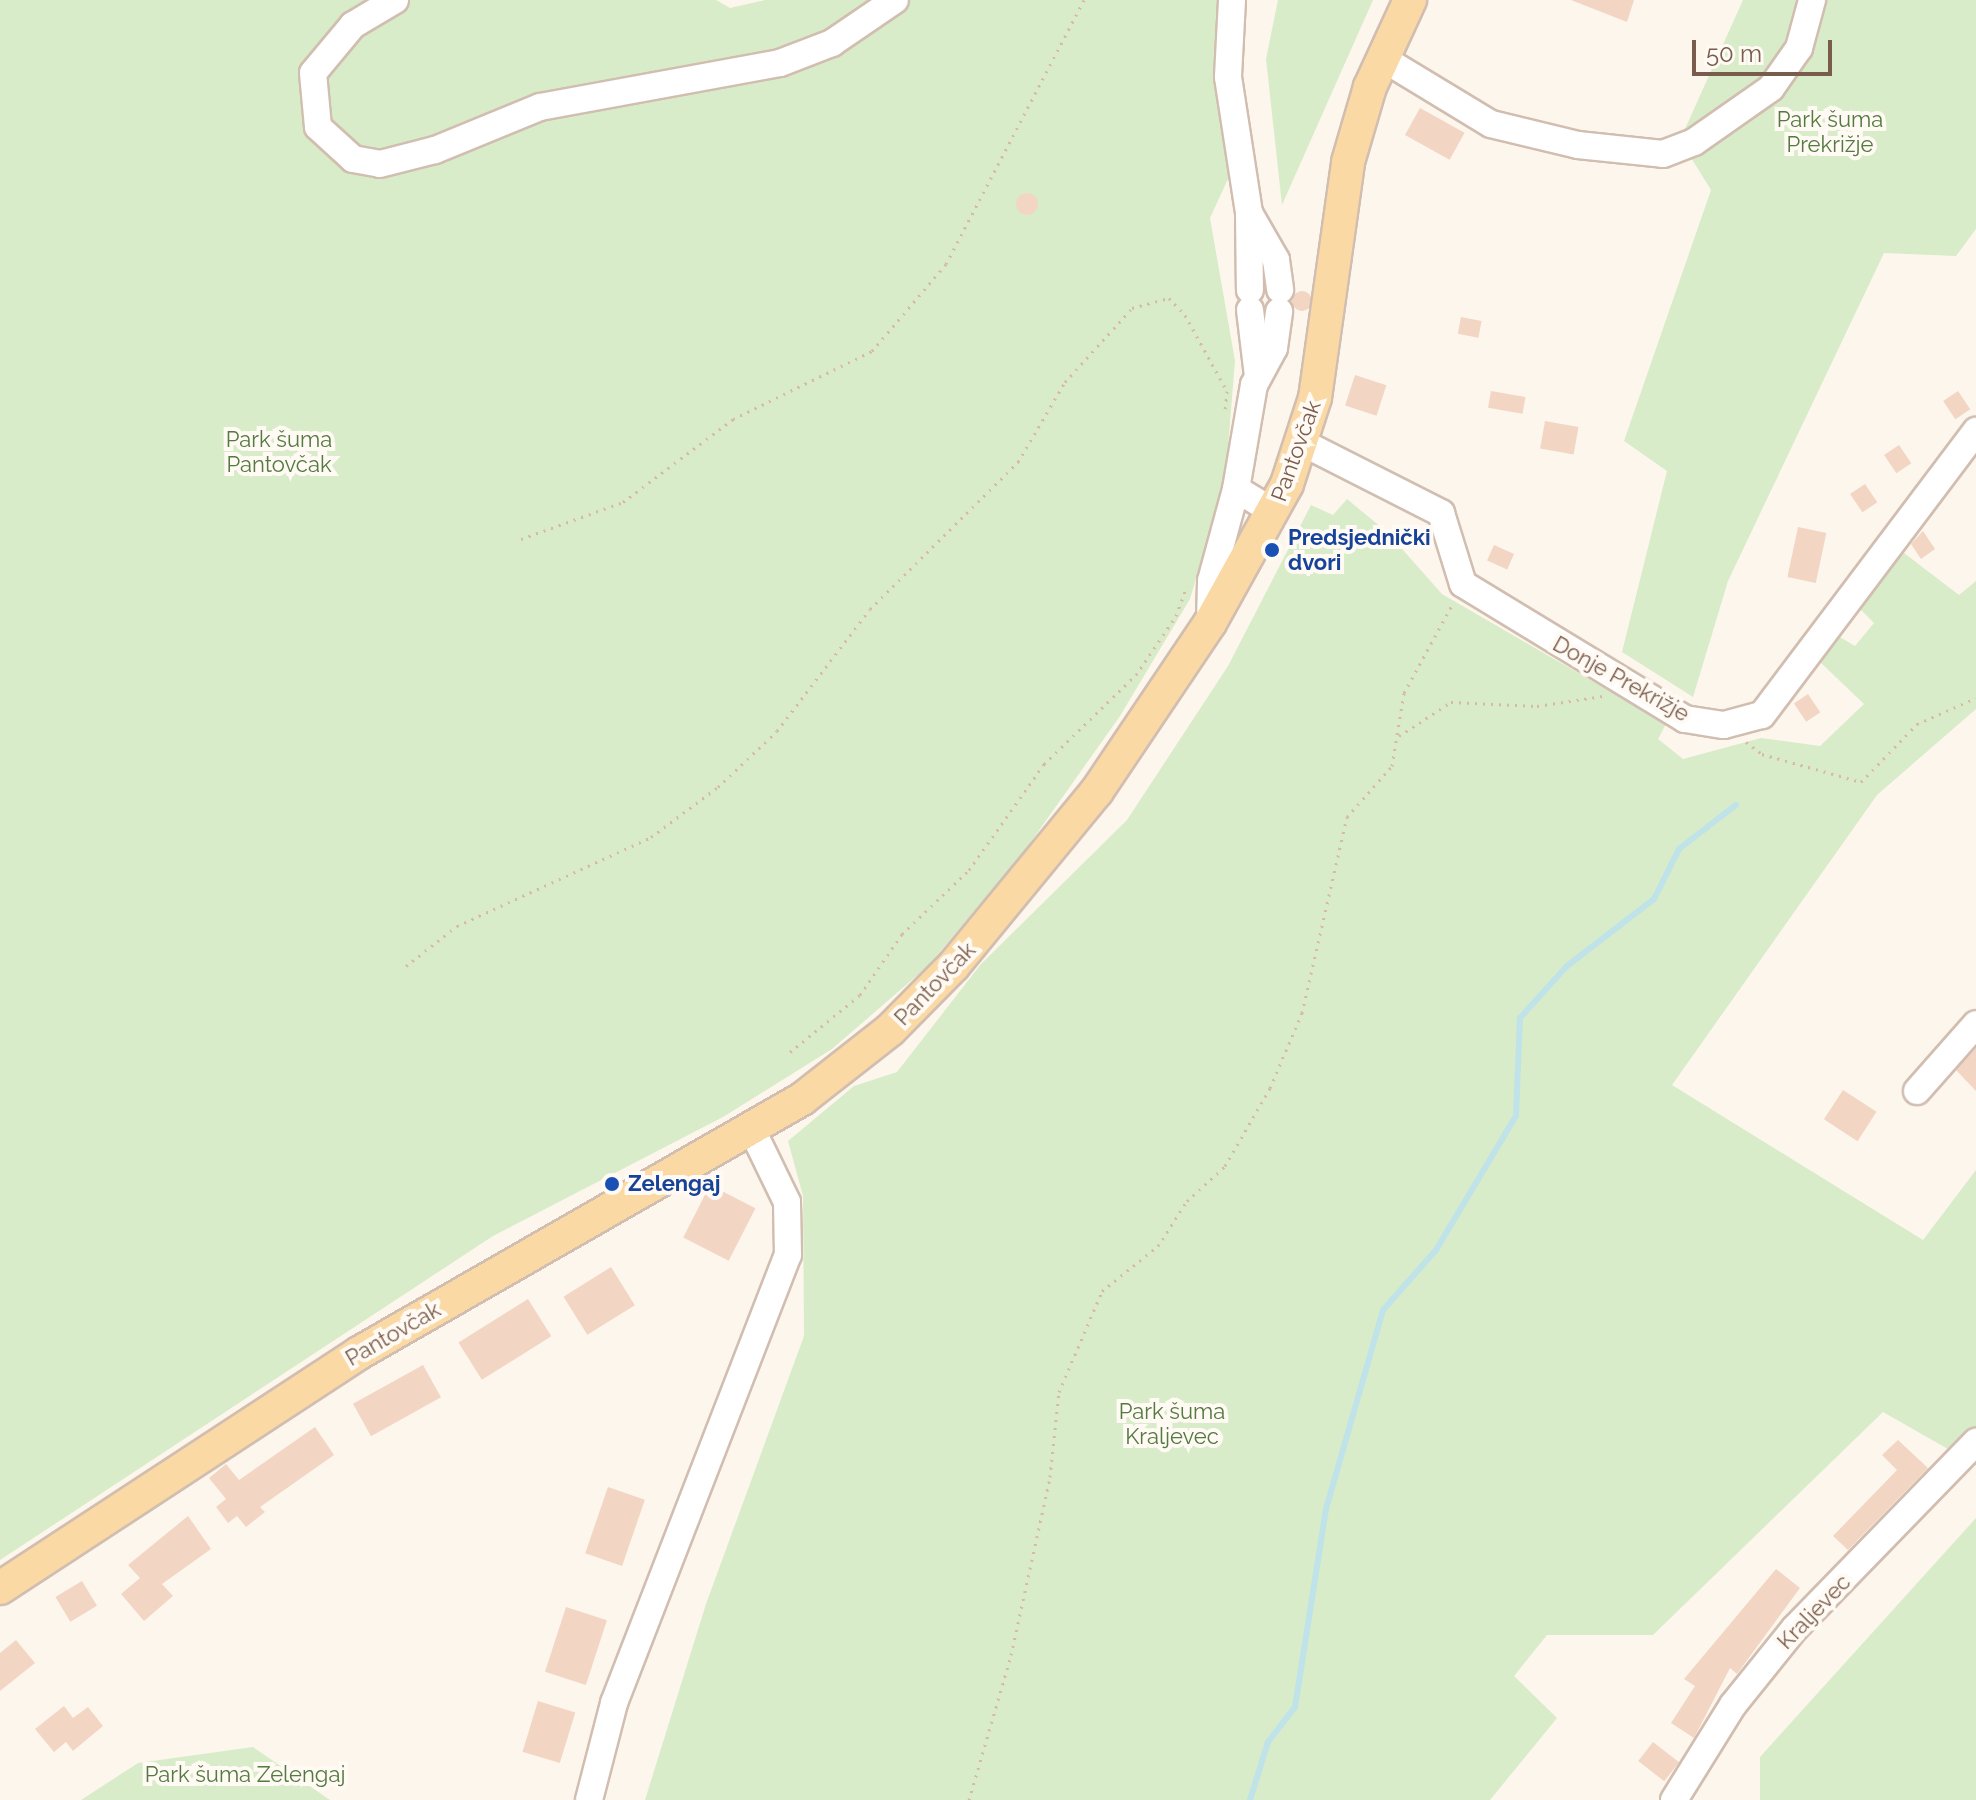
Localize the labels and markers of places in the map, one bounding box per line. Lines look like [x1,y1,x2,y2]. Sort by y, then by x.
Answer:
place label: Predsjednički dvori [1288,524,1431,576]
marker: Predsjednički dvori [1263,541,1281,559]
place label: Zelengaj [628,1171,720,1197]
marker: Zelengaj [603,1175,621,1193]

